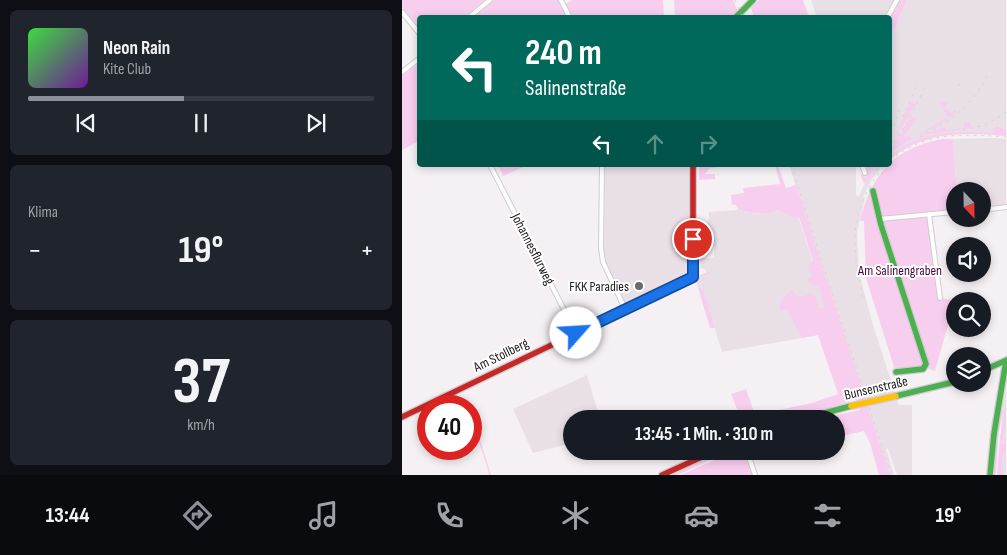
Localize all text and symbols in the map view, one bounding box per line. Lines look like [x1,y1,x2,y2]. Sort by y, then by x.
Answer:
text: 240 m [525,32,602,75]
icon: left [442,35,507,100]
text: Neon Rain [103,37,170,60]
text: Kite Club [103,60,151,79]
text: Salinenstraße [525,75,626,102]
icon: previous [72,109,100,137]
icon: pause [187,109,215,137]
icon: next [302,109,330,137]
icon: left [588,130,616,158]
icon: ahead [641,130,669,158]
icon: right [694,130,722,158]
north arrow [946,182,991,228]
map controls [946,182,991,392]
text: Klima [28,203,58,222]
street label: Johannesflurweg [507,210,558,288]
pin [672,218,714,260]
icon: arrive [679,225,707,253]
text: 19° [179,228,223,273]
text: − [28,234,42,267]
text: + [360,234,374,267]
button: sound [946,237,991,282]
park label: Am Salinengraben [857,262,942,279]
place label: FKK Paradies [569,278,629,295]
marker: FKK Paradies [633,280,645,292]
button: search [946,292,991,337]
position arrow [549,306,601,358]
street label: Am Stollberg [470,334,532,376]
text: 37 [172,344,230,422]
button: layers [946,347,991,392]
street label: Bunsenstraße [843,372,909,404]
speed limit sign: 40 [417,395,482,460]
text: km/h [187,416,215,435]
text: 13:45 · 1 Min. · 310 m [635,423,773,446]
icon: directions [180,498,215,533]
icon: music [306,498,341,533]
icon: phone [432,498,467,533]
icon: climate [558,498,593,533]
icon: car [684,498,719,533]
icon: filters [810,498,845,533]
text: 13:44 [45,502,89,529]
text: 19° [936,502,961,529]

